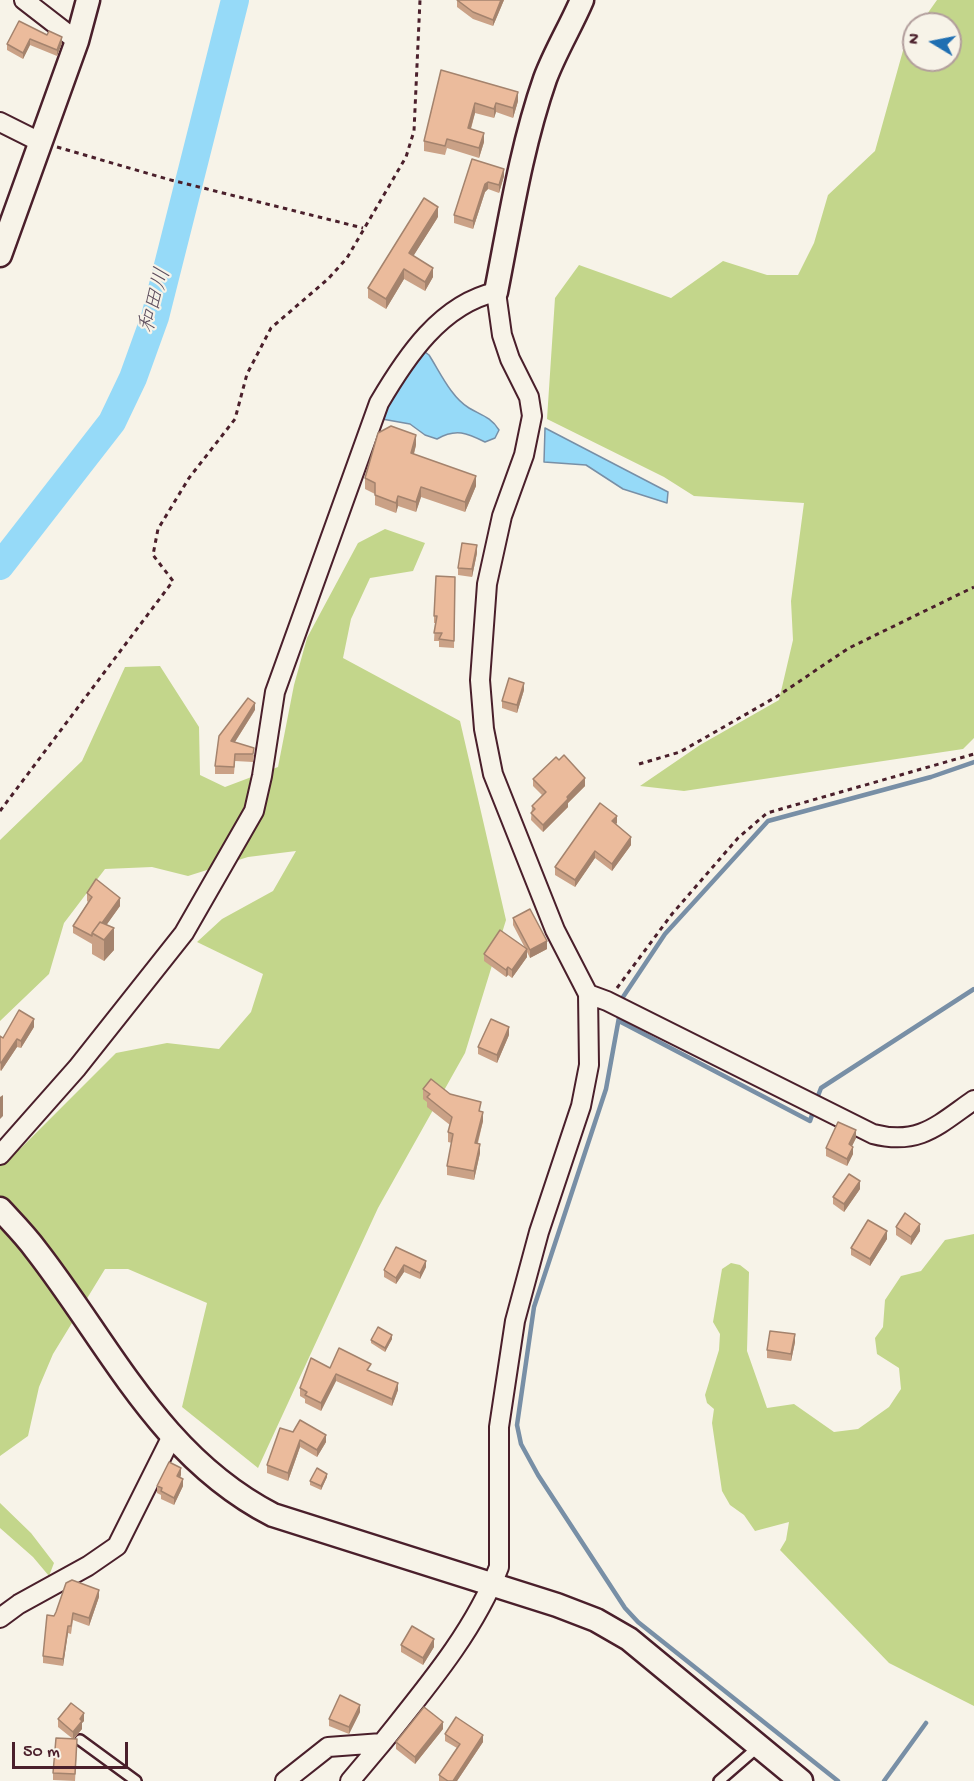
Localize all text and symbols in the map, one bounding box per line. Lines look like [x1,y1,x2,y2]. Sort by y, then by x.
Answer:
north arrow [902,12,962,72]
text: N [905,32,926,46]
water label: 和田川 [135,266,179,336]
scale bar [15,1730,130,1768]
text: 50 m [23,1742,60,1763]

